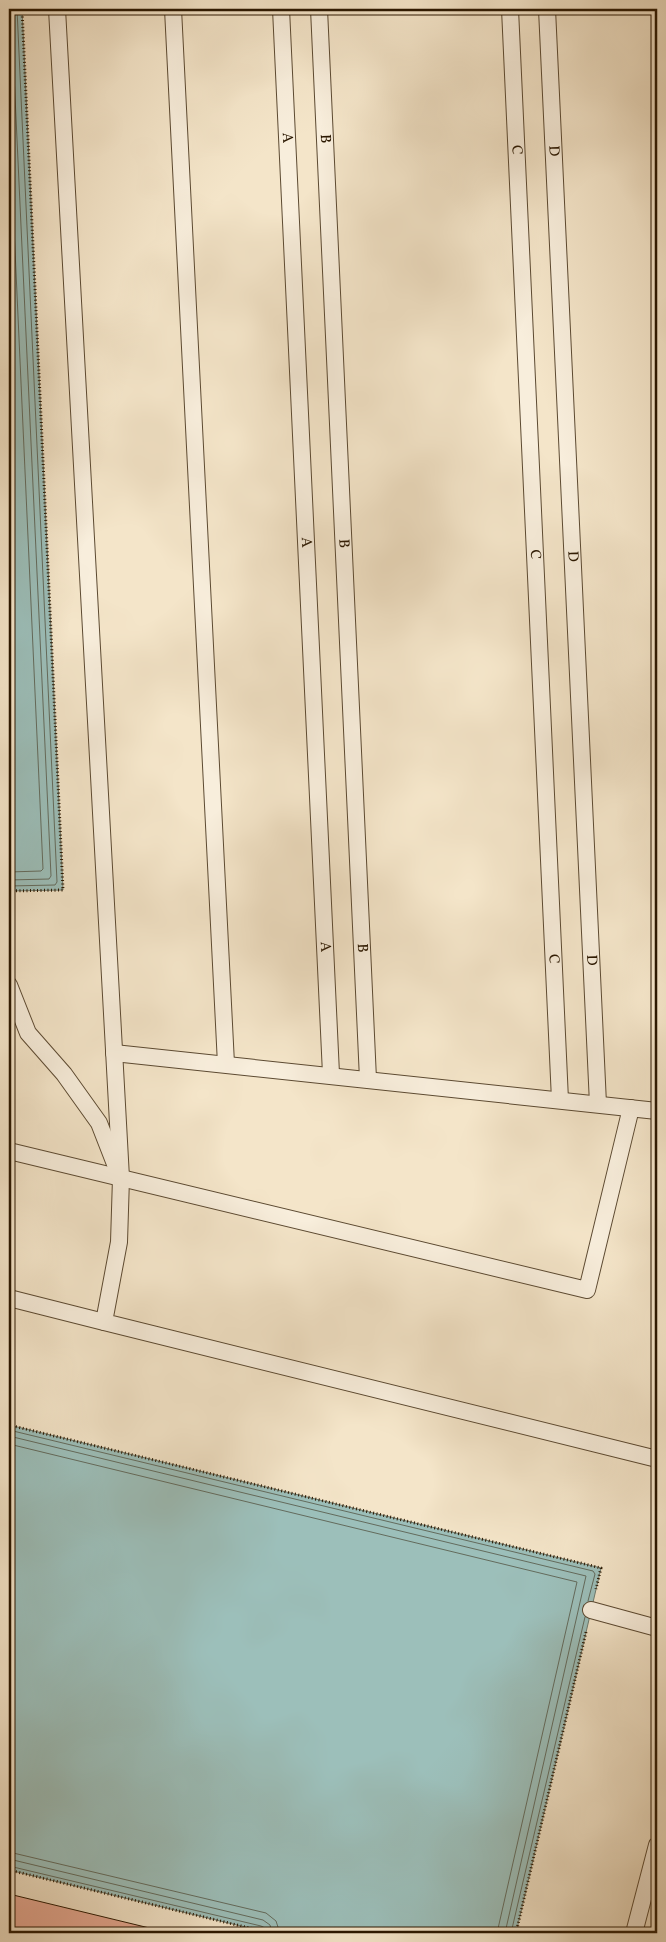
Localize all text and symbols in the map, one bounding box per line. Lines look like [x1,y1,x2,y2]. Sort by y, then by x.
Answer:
street label: A [276,132,298,144]
street label: B [314,134,336,144]
street label: C [506,144,527,155]
street label: D [543,145,564,157]
street label: A [295,537,317,549]
street label: B [333,538,354,549]
street label: C [524,549,546,560]
street label: D [562,550,583,562]
street label: A [314,941,336,953]
street label: B [351,943,373,953]
street label: C [543,954,564,965]
street label: D [581,954,602,966]

